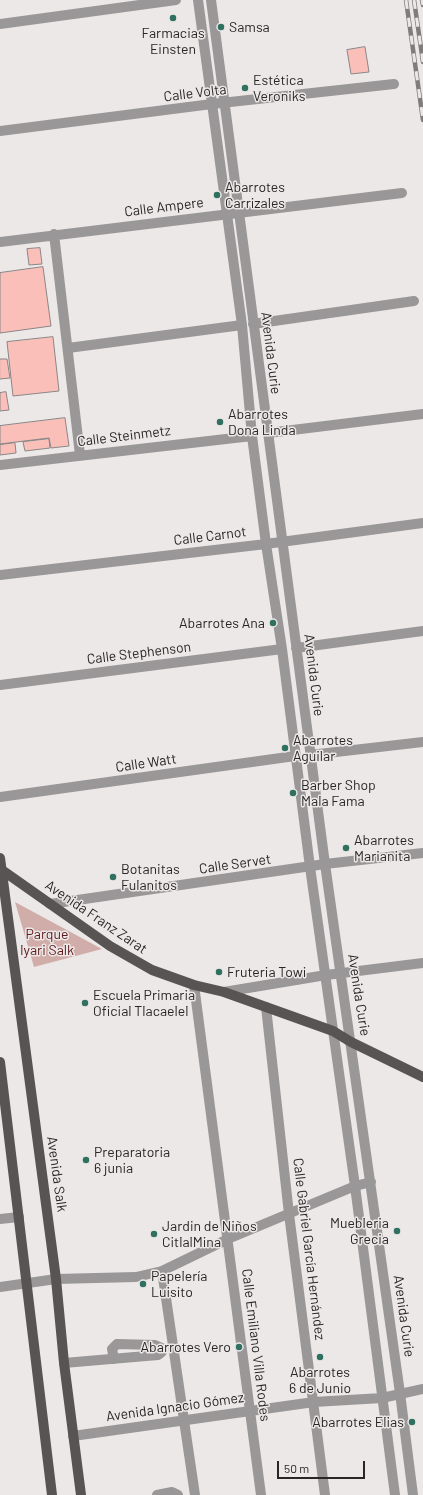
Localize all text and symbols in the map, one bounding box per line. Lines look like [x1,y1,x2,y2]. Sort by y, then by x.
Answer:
marker: Farmacias Einsten [168,13,178,23]
place label: Samsa [229,19,270,35]
marker: Samsa [216,22,226,32]
place label: Farmacias Einsten [141,25,205,58]
place label: Estética Veroniks [253,72,305,104]
street label: Calle Volta [163,81,227,105]
marker: Estética Veroniks [240,83,250,93]
place label: Abarrotes Carrizales [225,179,285,212]
marker: Abarrotes Carrizales [212,190,222,200]
street label: Calle Ampere [123,194,205,220]
street label: Avenida Curie [258,311,284,395]
place label: Abarrotes Dona Linda [228,406,296,438]
marker: Abarrotes Dona Linda [215,417,225,427]
street label: Calle Steinmetz [76,422,172,450]
street label: Calle Carnot [173,523,247,549]
place label: Abarrotes Ana [179,615,265,631]
marker: Abarrotes Ana [268,618,278,628]
street label: Avenida Curie [301,633,327,717]
street label: Calle Stephenson [86,638,192,668]
place label: Abarrotes Aguilar [293,732,353,764]
marker: Abarrotes Aguilar [280,743,290,753]
street label: Calle Watt [115,750,177,776]
place label: Barber Shop Mala Fama [301,777,376,810]
marker: Barber Shop Mala Fama [288,788,298,798]
place label: Abarrotes Marianita [354,832,414,864]
marker: Abarrotes Marianita [341,843,351,853]
street label: Calle Servet [198,851,272,877]
place label: Botanitas Fulanitos [121,861,180,894]
marker: Botanitas Fulanitos [108,872,118,882]
street label: Avenida Franz Zarat [42,877,150,957]
park label: Parque Iyari Salk [20,926,74,958]
street label: Avenida Curie [344,953,374,1037]
place label: Fruteria Towi [227,964,306,980]
marker: Fruteria Towi [214,967,224,977]
place label: Escuela Primaria Oficial Tlacaelel [93,987,195,1020]
marker: Escuela Primaria Oficial Tlacaelel [80,998,90,1008]
street label: Avenida Salk [43,1135,71,1213]
place label: Preparatoria 6 junia [94,1144,170,1176]
marker: Preparatoria 6 junia [81,1155,91,1165]
street label: Calle Gabriel García Hernández [289,1157,329,1341]
place label: Muebleria Grecia [330,1215,389,1248]
place label: Jardin de Niños CitlalMina [162,1218,257,1250]
marker: Muebleria Grecia [392,1226,402,1236]
marker: Jardin de Niños CitlalMina [149,1229,159,1239]
place label: Papelería Luisito [151,1268,207,1300]
street label: Calle Emiliano Villa Rodes [238,1268,274,1422]
street label: Avenida Curie [390,1274,418,1358]
marker: Papelería Luisito [138,1279,148,1289]
place label: Abarrotes Vero [141,1339,231,1355]
marker: Abarrotes Vero [234,1342,244,1352]
marker: Abarrotes 6 de Junio [315,1352,325,1362]
place label: Abarrotes 6 de Junio [289,1364,351,1396]
street label: Avenida Ignacio Gómez [105,1389,245,1425]
place label: Abarrotes Elias [312,1414,404,1430]
marker: Abarrotes Elias [407,1417,417,1427]
scale bar [279,1453,367,1479]
text: 50 m [284,1461,309,1475]

